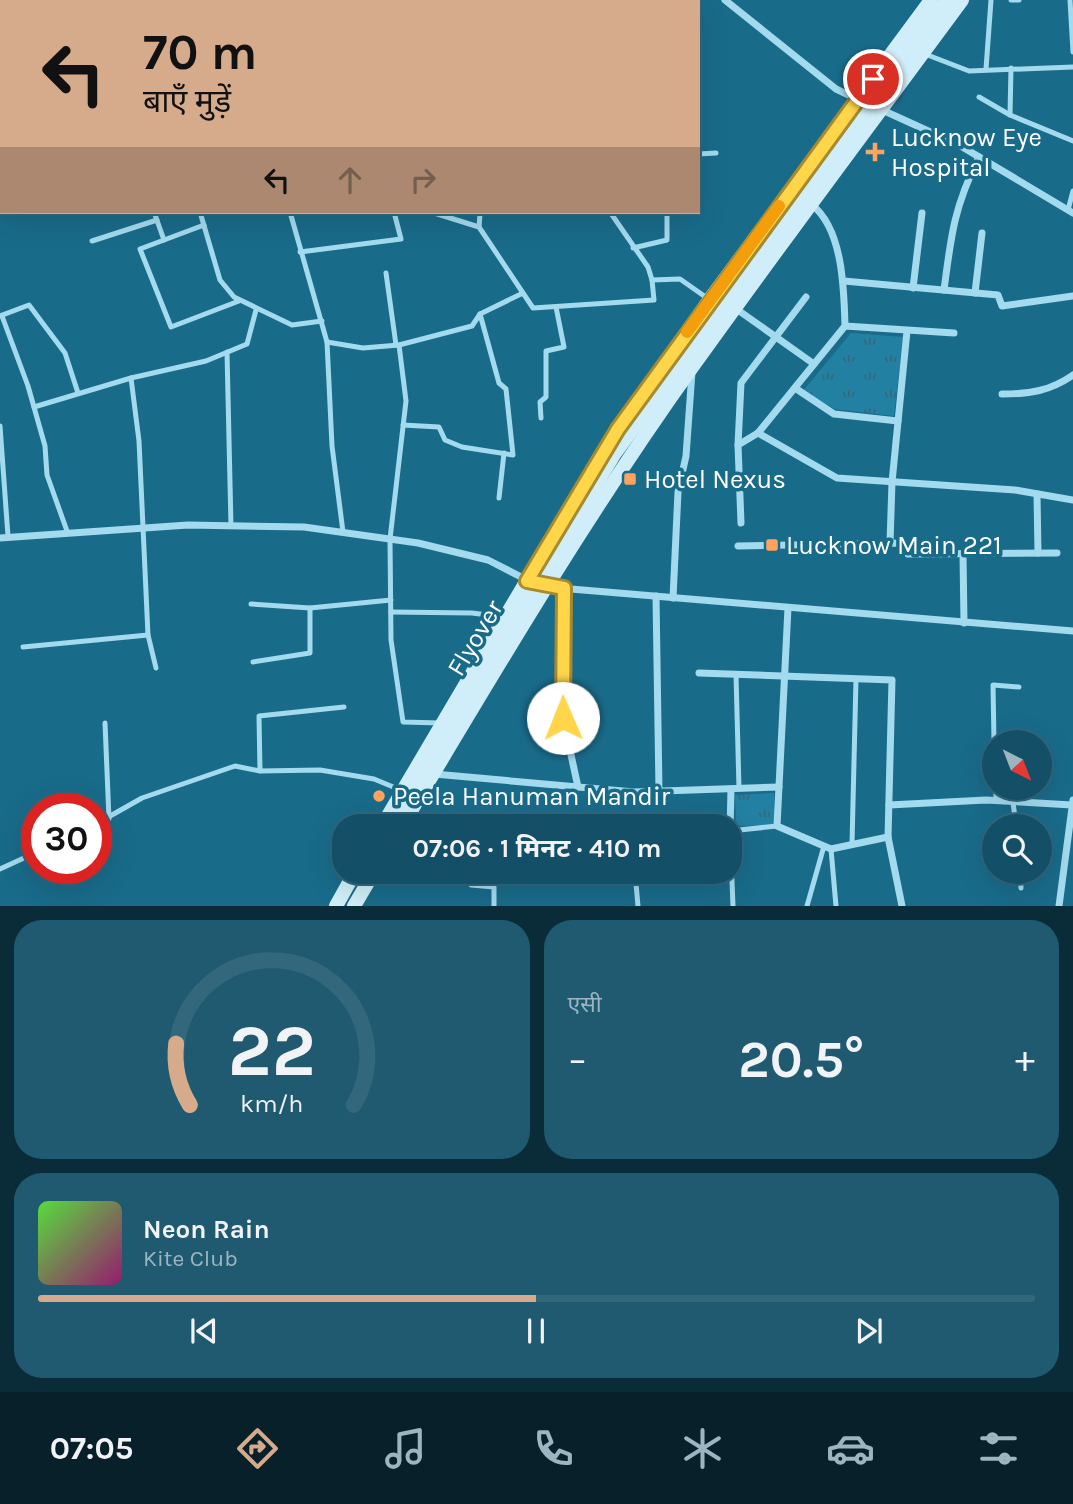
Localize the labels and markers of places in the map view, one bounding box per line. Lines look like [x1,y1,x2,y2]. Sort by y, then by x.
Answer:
pin [843,49,903,109]
place label: Lucknow Eye Hospital [891,122,1042,183]
marker: Lucknow Eye Hospital [865,142,885,162]
place label: Hotel Nexus [644,464,786,495]
marker: Hotel Nexus [622,471,638,487]
place label: Lucknow Main 221 [786,530,1002,561]
marker: Lucknow Main 221 [764,537,780,553]
place label: Peela Hanuman Mandir [393,781,671,812]
marker: Peela Hanuman Mandir [371,788,387,804]

